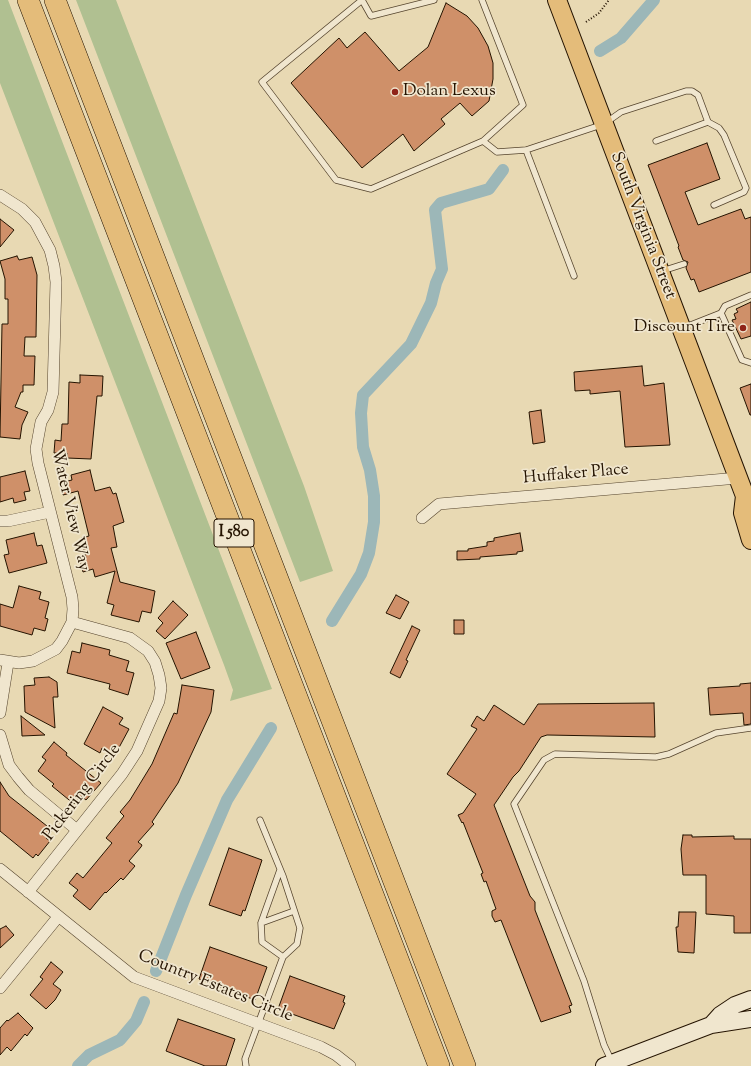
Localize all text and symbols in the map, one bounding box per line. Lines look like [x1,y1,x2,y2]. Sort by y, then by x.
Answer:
place label: Dolan Lexus [403,82,496,102]
marker: Dolan Lexus [390,87,400,97]
street label: South Virginia Street [605,150,679,302]
place label: Discount Tire [634,318,735,338]
marker: Discount Tire [738,323,748,333]
street label: Water View Way [45,447,93,573]
street label: Huffaker Place [522,460,630,490]
road number: I 580 [214,519,254,547]
street label: Pickering Circle [40,740,126,846]
street label: Country Estates Circle [134,947,296,1027]

